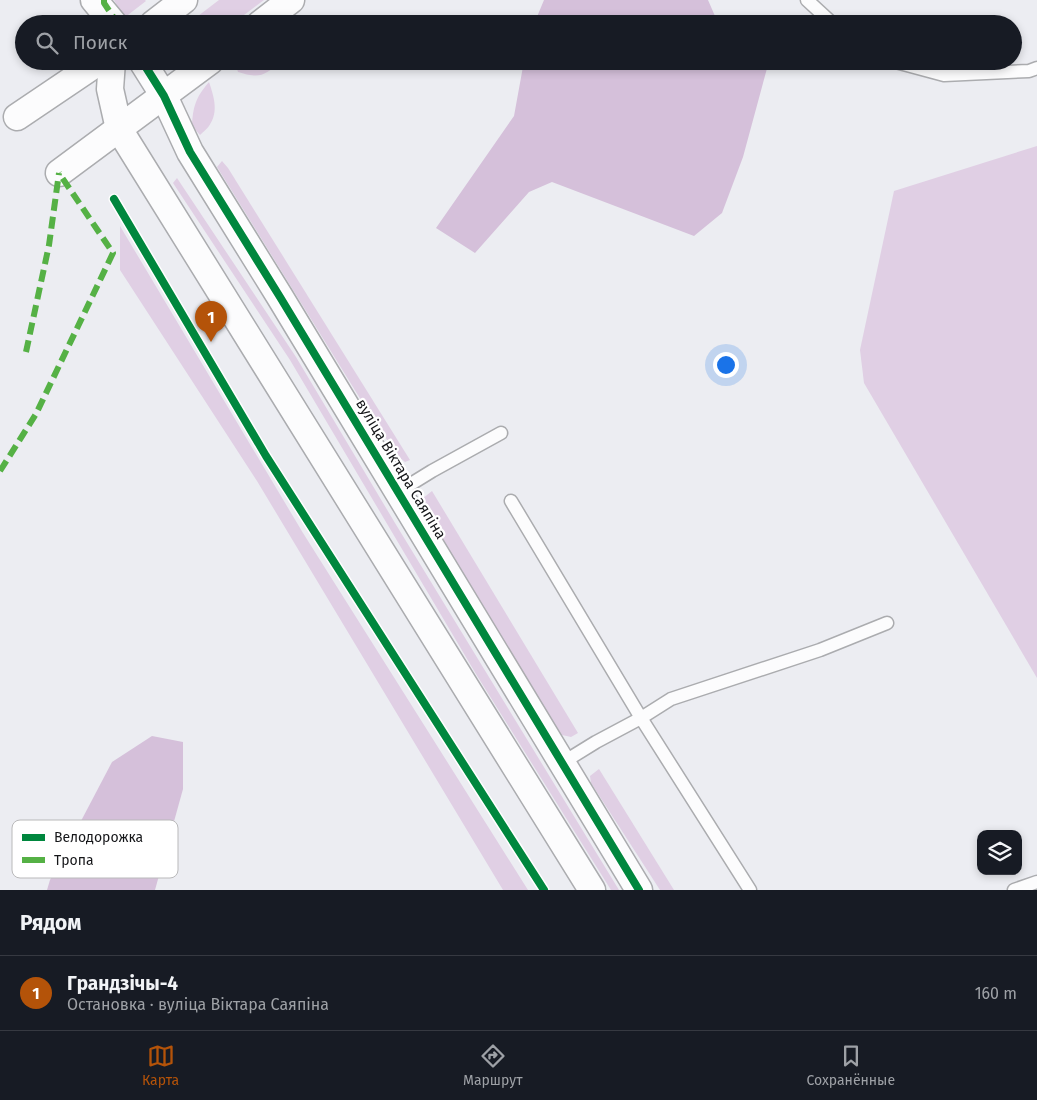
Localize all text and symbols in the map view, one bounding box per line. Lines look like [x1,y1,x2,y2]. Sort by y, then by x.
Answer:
search box [15,15,1022,70]
icon: search [33,29,61,57]
text: Поиск [73,31,127,54]
pin: 1 [195,301,227,342]
your location [713,352,739,378]
street label: вуліца Віктара Саяпіна [352,396,450,542]
legend [12,820,178,878]
text: Велодорожка [54,829,143,846]
map controls [977,830,1022,875]
button: layers [977,830,1022,875]
text: Тропа [54,852,94,869]
text: Рядом [20,910,81,936]
text: Грандзічы-4 [67,972,178,995]
text: 1 [32,984,40,1003]
text: 160 m [975,984,1017,1003]
text: Остановка · вуліца Віктара Саяпіна [67,995,329,1014]
tab: Карта [142,1042,179,1089]
tab: Маршрут [463,1042,522,1089]
tab: Сохранённые [806,1042,895,1089]

